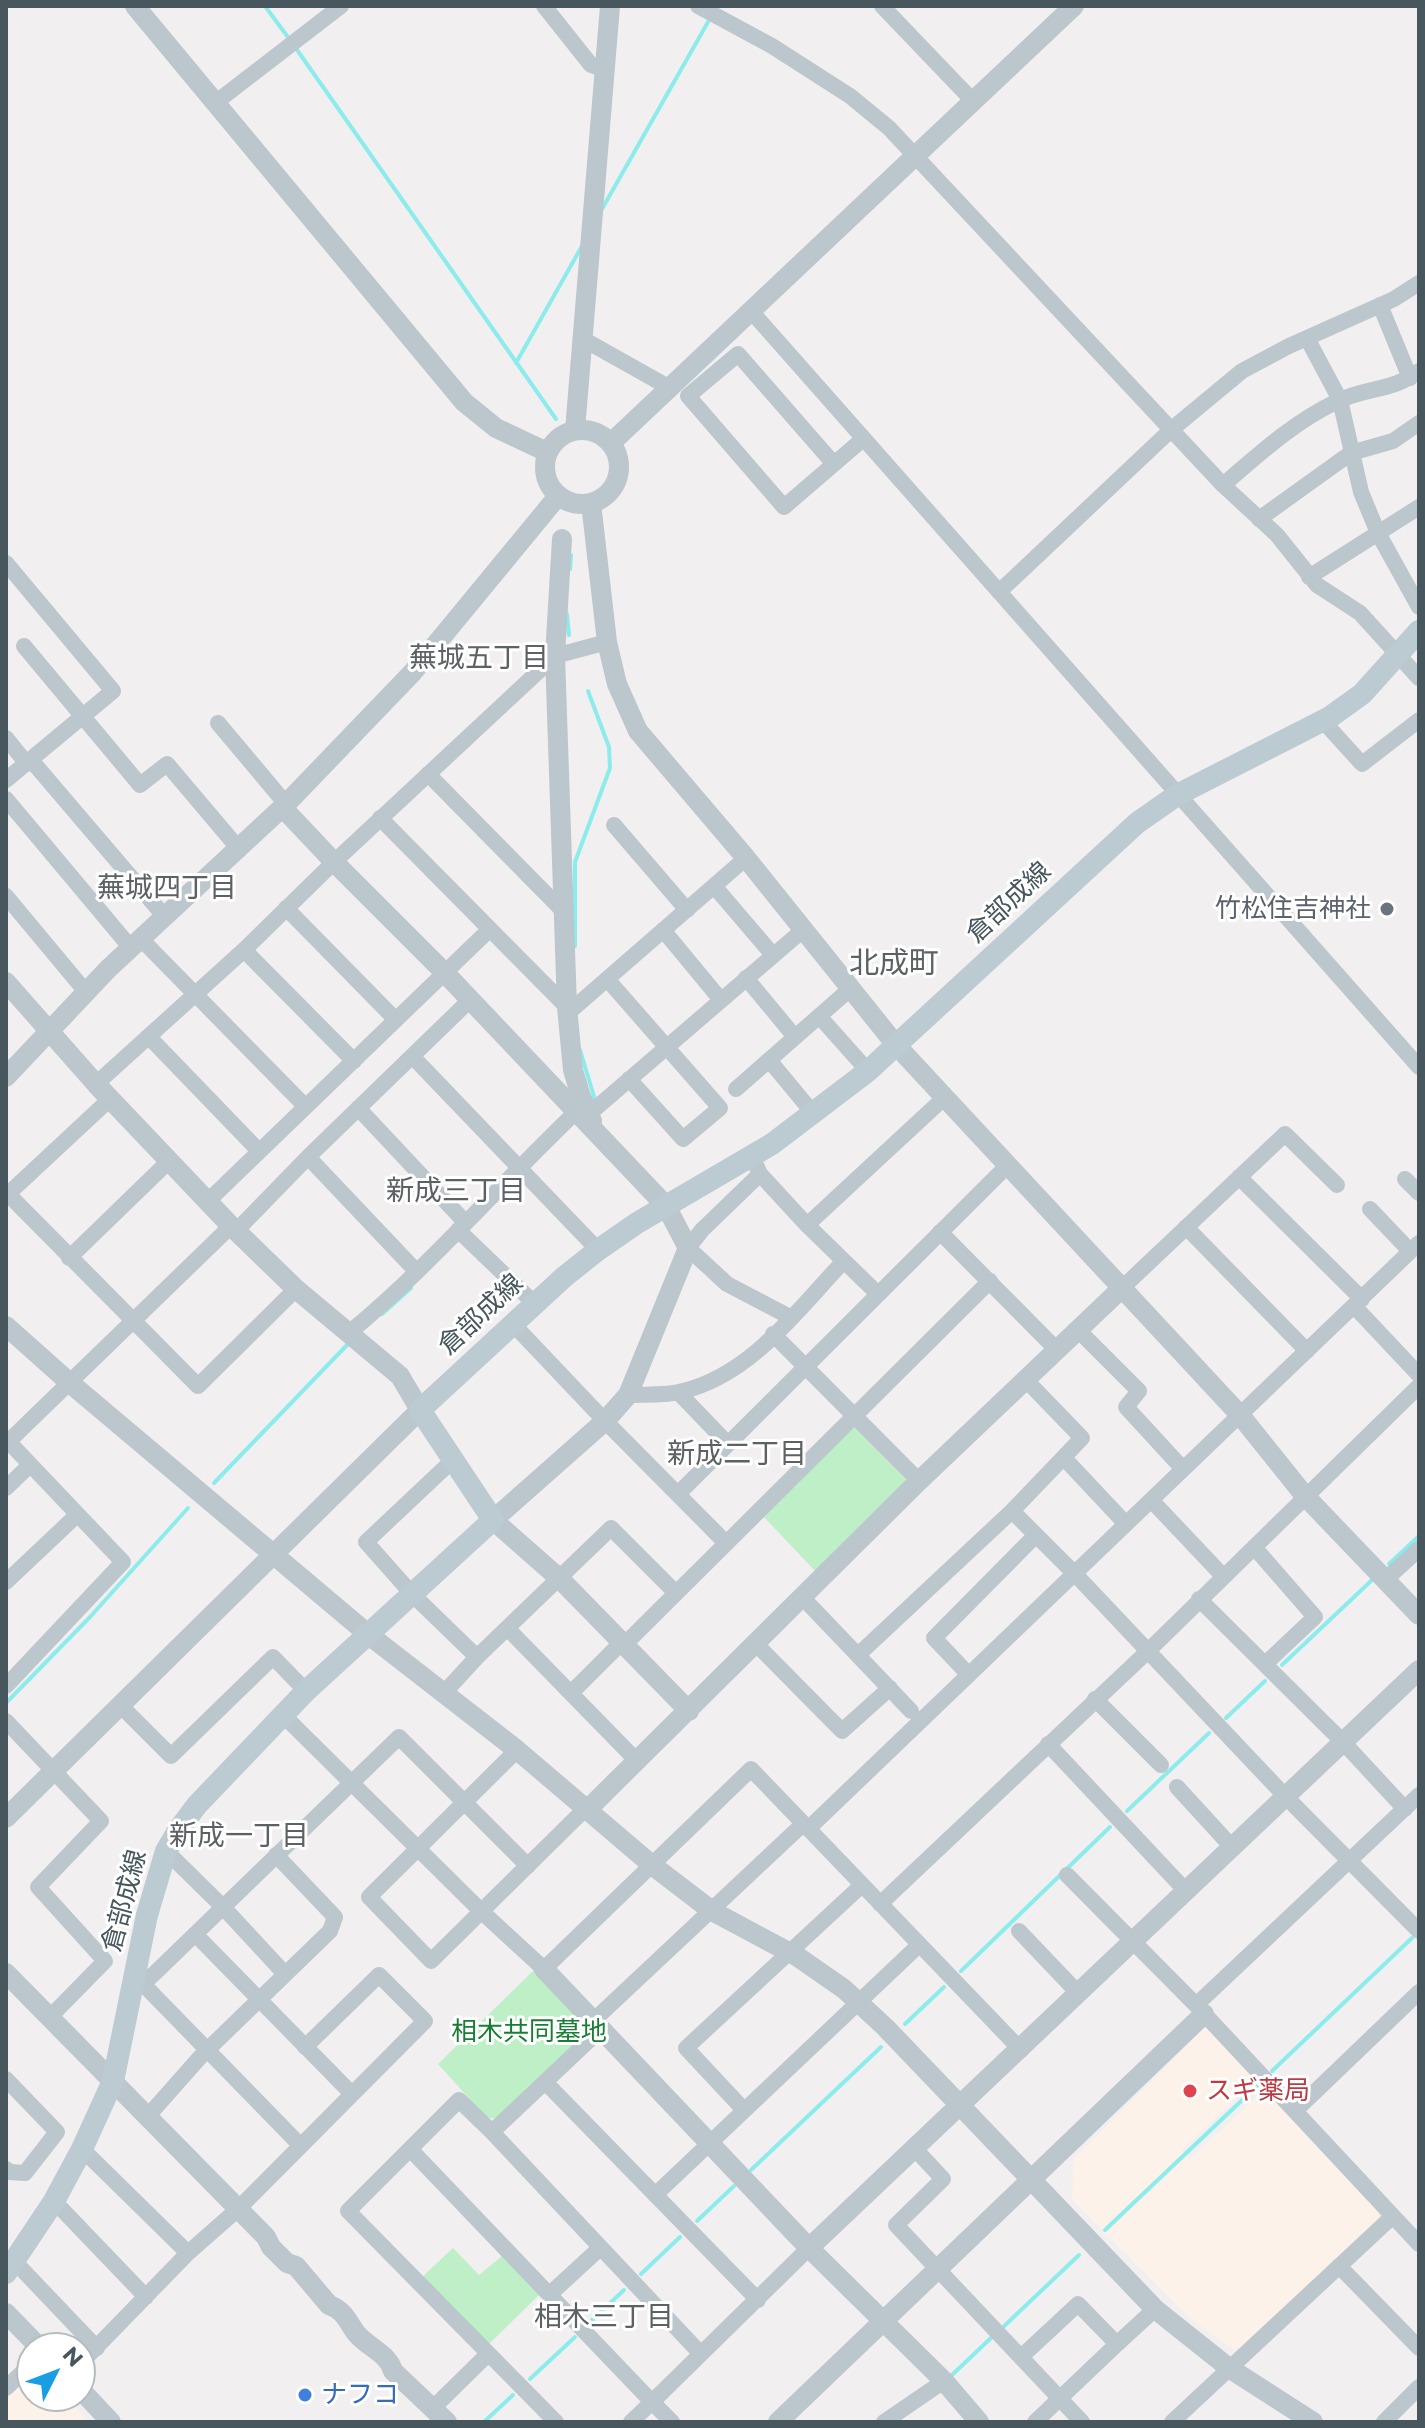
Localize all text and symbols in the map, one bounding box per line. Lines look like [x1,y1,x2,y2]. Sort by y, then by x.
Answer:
district label: 蕪城五丁目 [409,642,549,676]
street label: 倉部成線 [960,856,1058,950]
district label: 蕪城四丁目 [97,872,237,906]
place label: 竹松住吉神社 [1215,893,1371,925]
marker: 竹松住吉神社 [1378,900,1396,918]
district label: 北成町 [849,946,939,982]
district label: 新成三丁目 [386,1175,526,1209]
street label: 倉部成線 [432,1268,530,1362]
district label: 新成二丁目 [667,1438,807,1472]
district label: 新成一丁目 [169,1820,309,1854]
street label: 倉部成線 [96,1847,154,1955]
park label: 相木共同墓地 [451,2016,607,2048]
place label: スギ薬局 [1206,2075,1310,2107]
marker: スギ薬局 [1181,2082,1199,2100]
district label: 相木三丁目 [534,2301,674,2335]
north arrow [16,2332,96,2412]
text: N [57,2341,89,2373]
place label: ナフコ [321,2379,399,2411]
marker: ナフコ [296,2386,314,2404]

